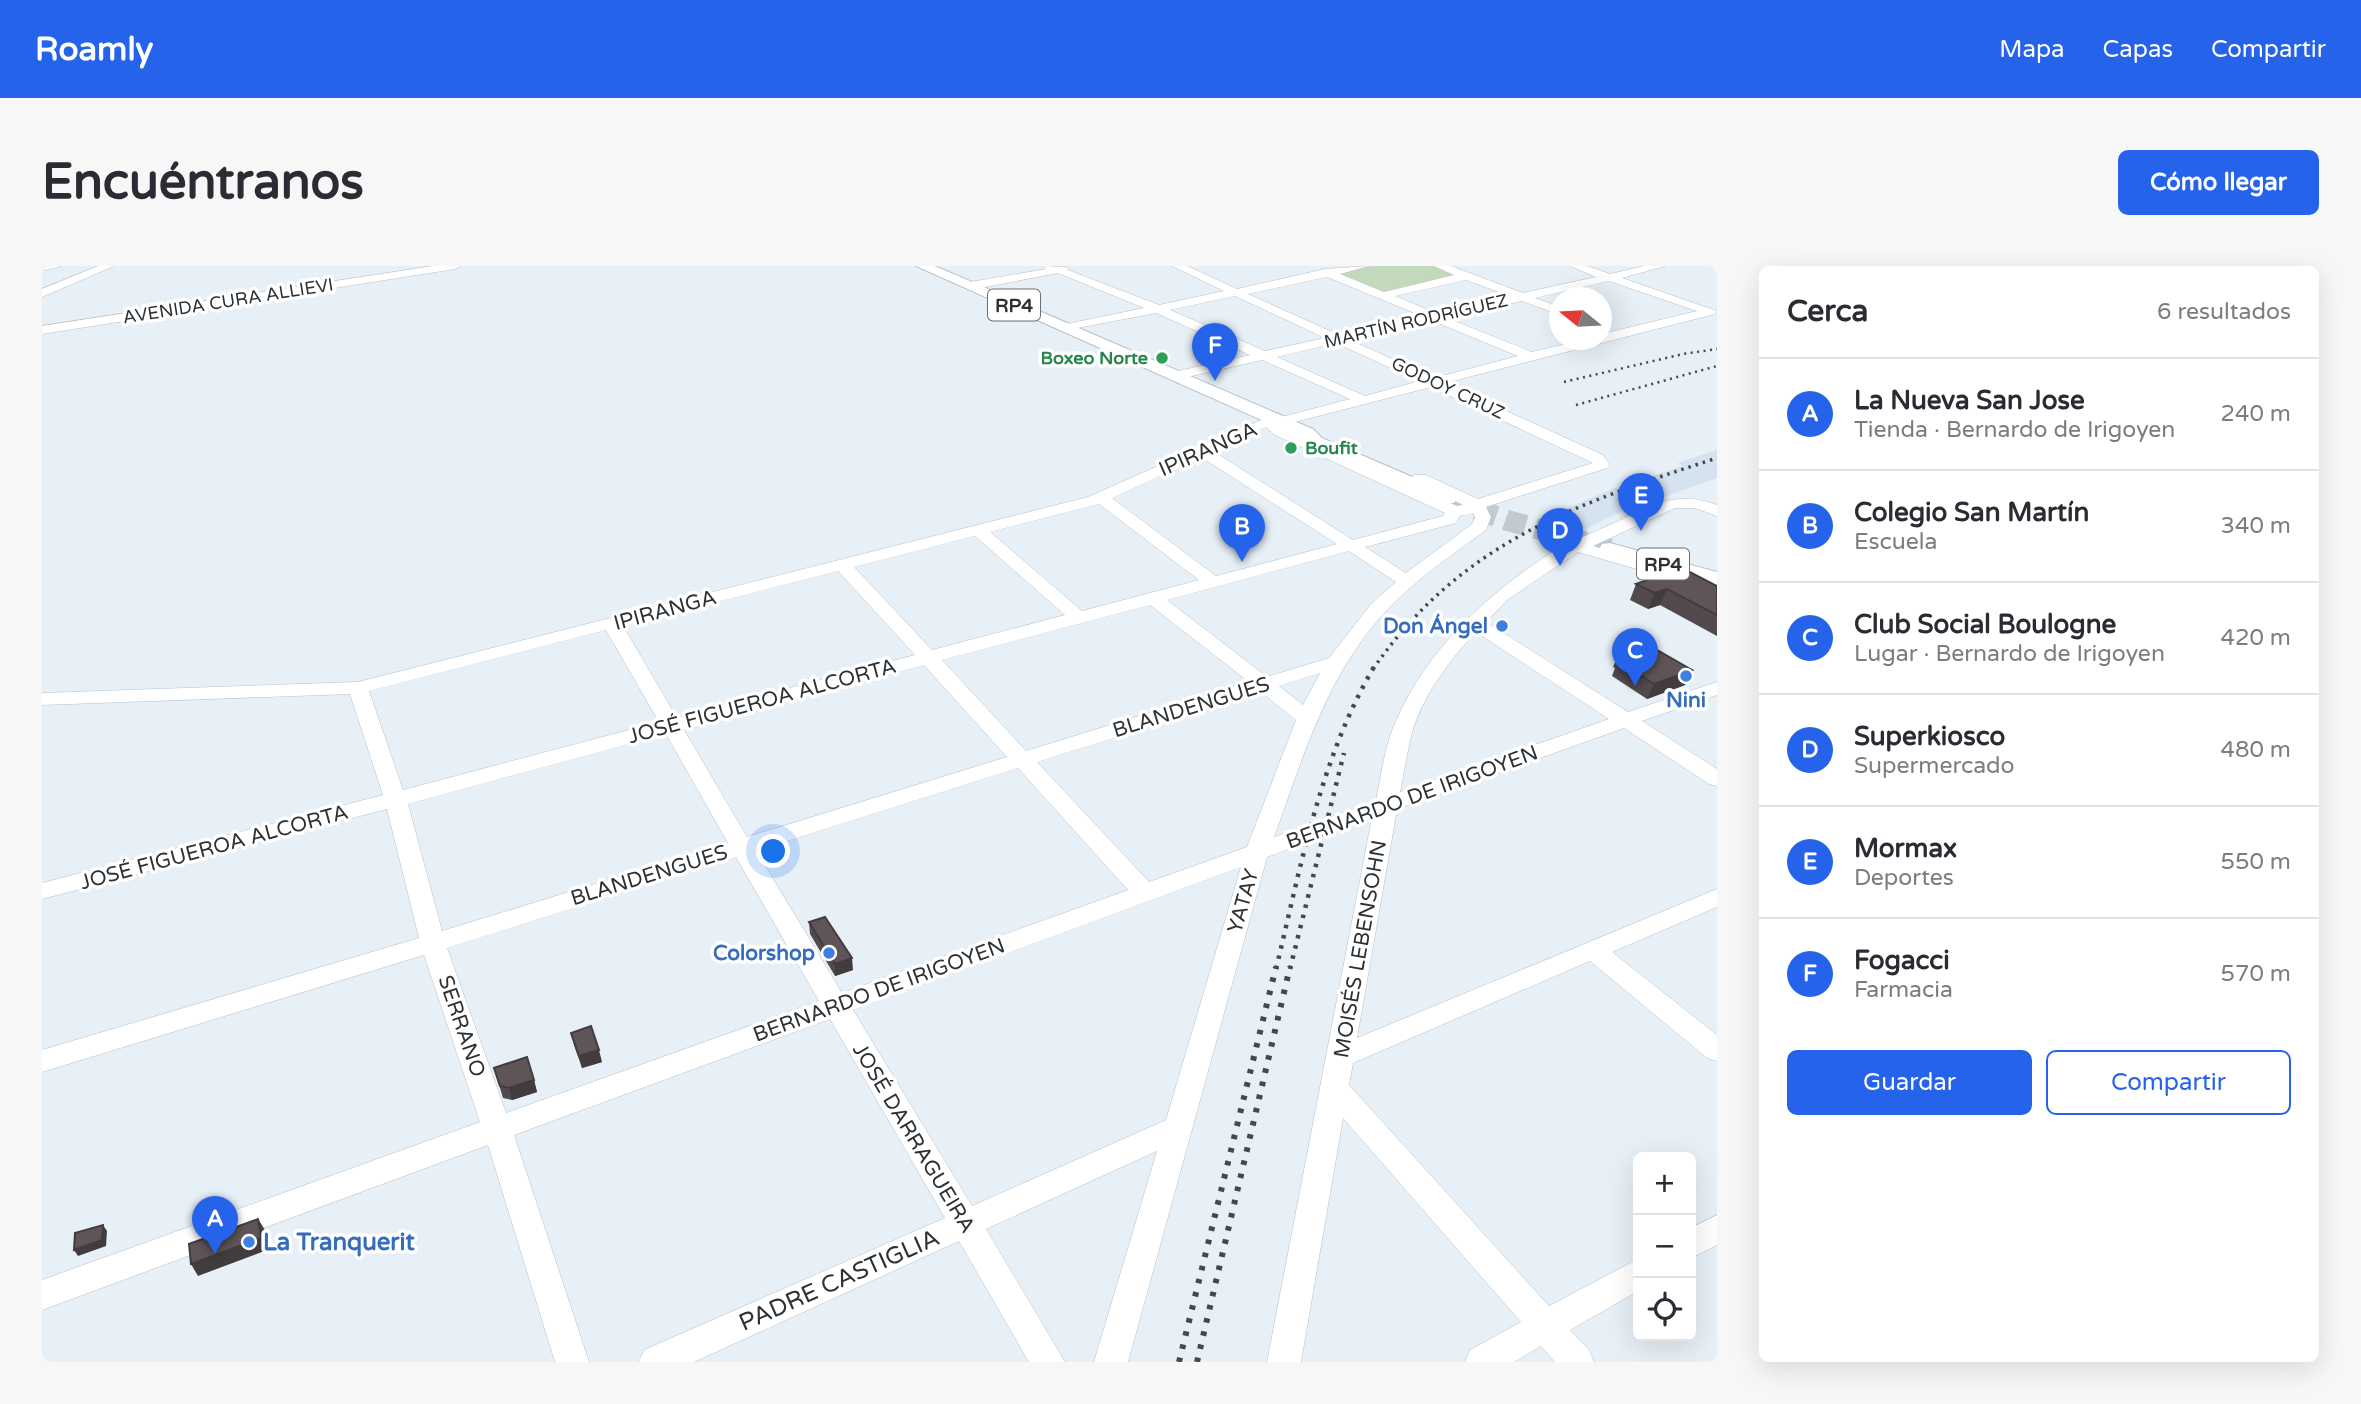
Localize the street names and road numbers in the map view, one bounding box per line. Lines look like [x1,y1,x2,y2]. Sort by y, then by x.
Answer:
street label: AVENIDA CURA ALLIEVI [121,273,335,329]
road number: RP4 [988,289,1040,320]
street label: MARTÍN RODRÍGUEZ [1322,289,1510,353]
street label: GODOY CRUZ [1388,352,1508,424]
street label: IPIRANGA [1155,417,1261,482]
road number: RP4 [1637,548,1689,580]
street label: IPIRANGA [611,585,719,636]
street label: JOSÉ FIGUEROA ALCORTA [625,654,899,749]
street label: BLANDENGUES [1110,672,1273,743]
street label: BERNARDO DE IRIGOYEN [1283,740,1541,855]
street label: JOSÉ FIGUEROA ALCORTA [77,800,351,895]
street label: MOISÉS LEBENSOHN [1329,838,1392,1060]
street label: BLANDENGUES [568,840,731,911]
street label: YATAY [1222,866,1265,936]
street label: BERNARDO DE IRIGOYEN [750,933,1008,1048]
street label: SERRANO [432,972,491,1080]
street label: JOSÉ DARRAGUEIRA [847,1039,980,1238]
street label: PADRE CASTIGLIA [735,1223,944,1338]

